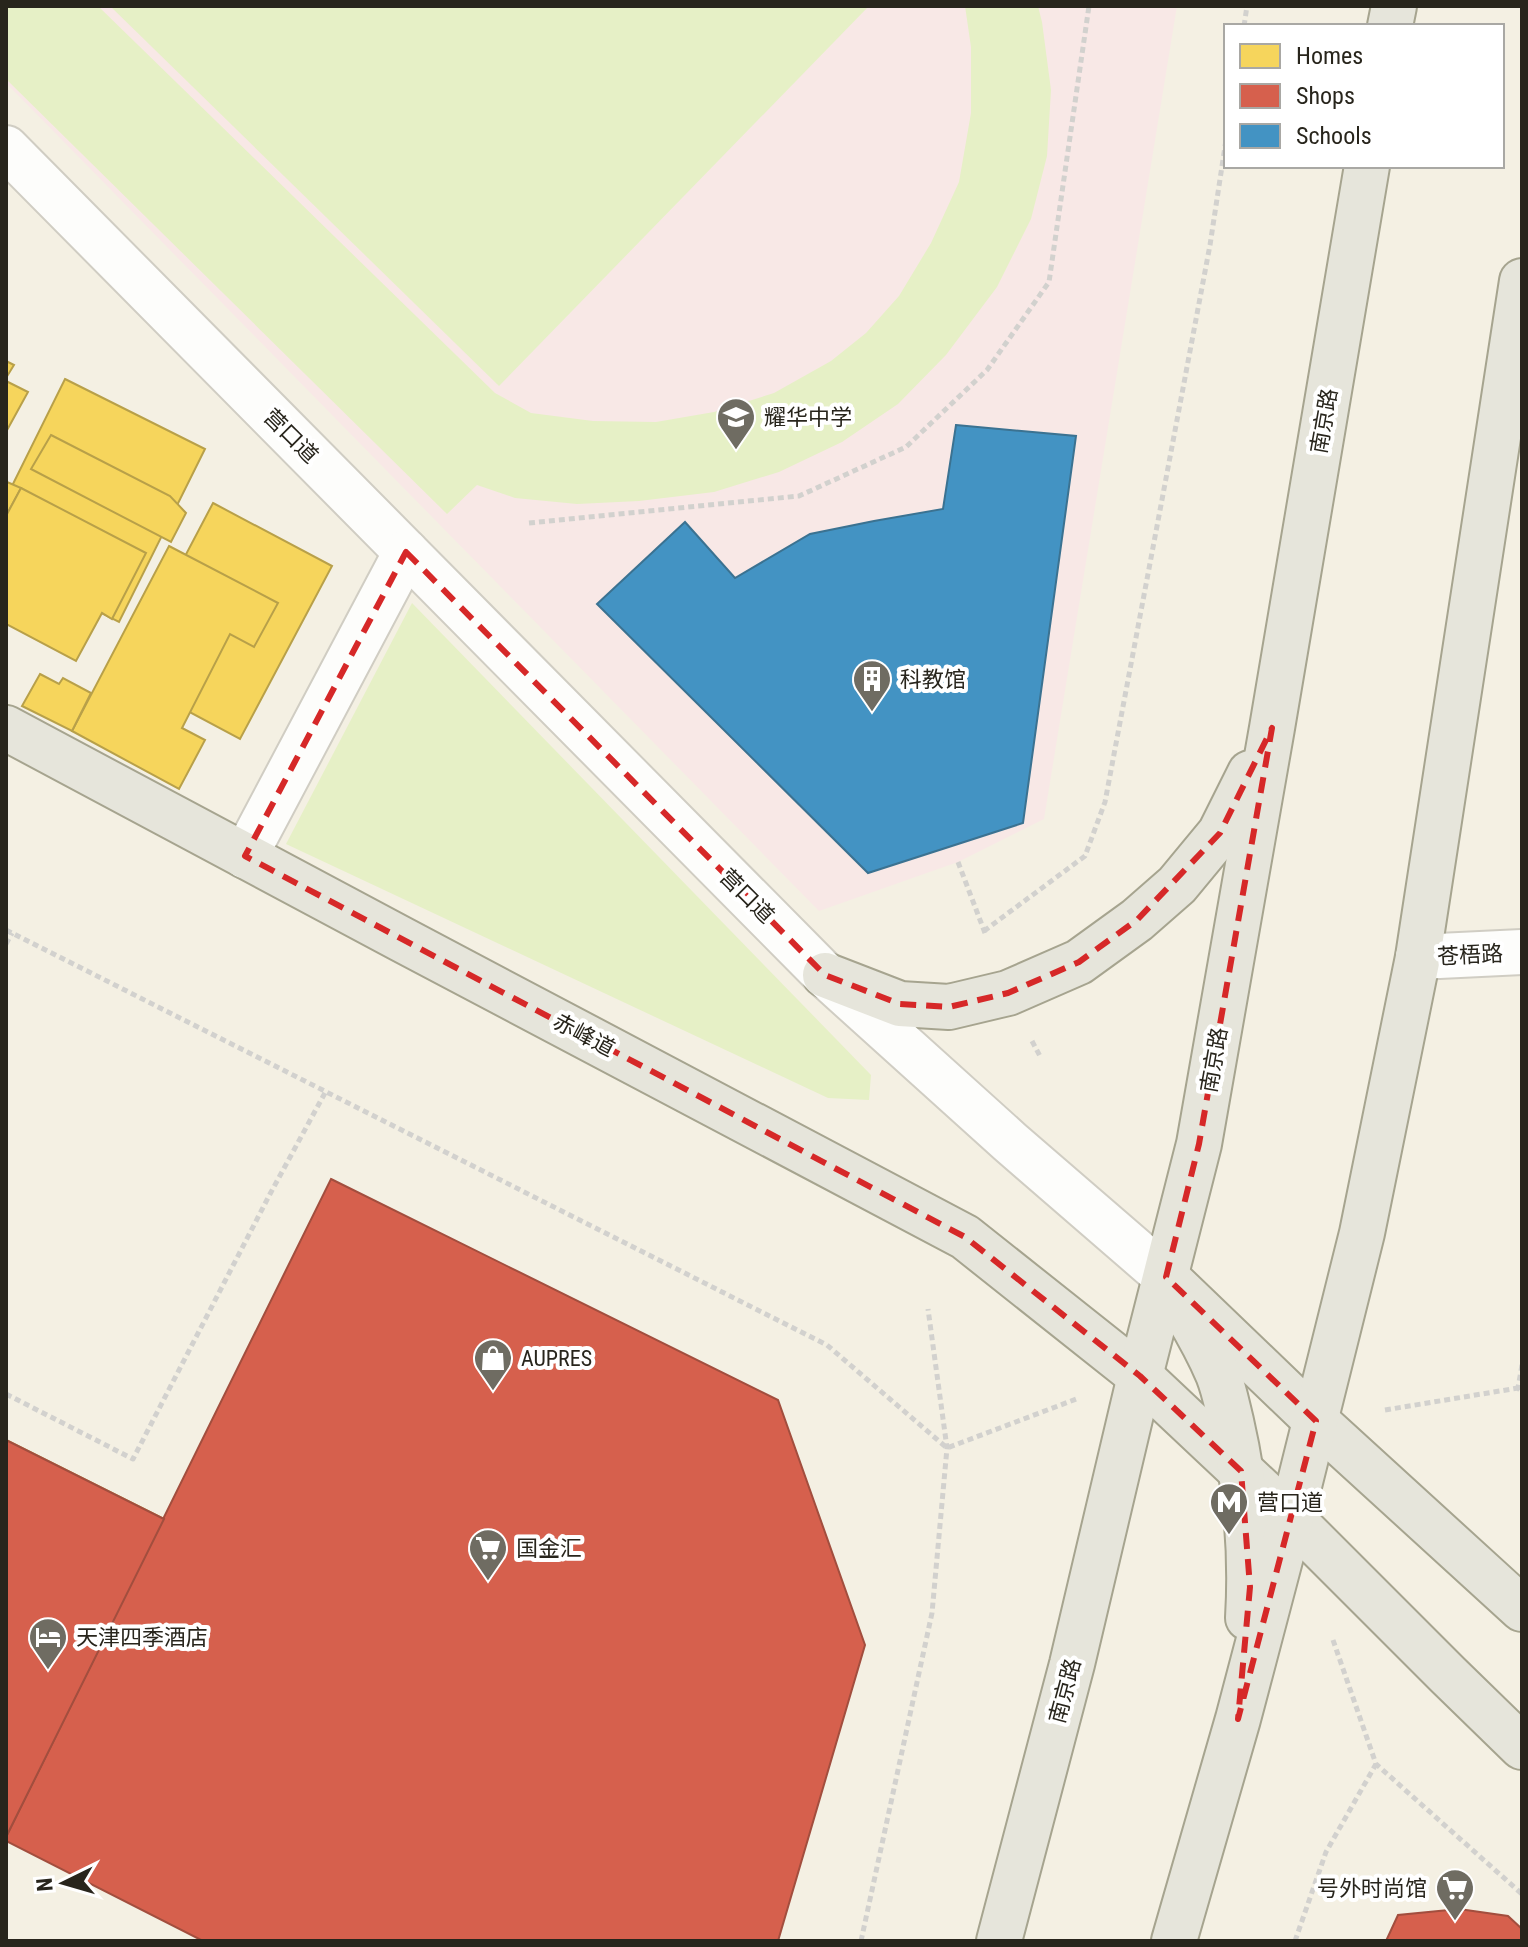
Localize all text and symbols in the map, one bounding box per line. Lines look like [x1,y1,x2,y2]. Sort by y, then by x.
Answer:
legend [1224,24,1504,168]
text: Homes [1296,42,1363,70]
text: Shops [1296,82,1355,110]
text: Schools [1296,122,1372,150]
street label: 南京路 [1306,386,1342,456]
school or university icon: 耀华中学 [715,396,757,451]
street label: 营口道 [259,404,323,468]
place label: 耀华中学 [764,405,852,430]
building icon: 科教馆 [851,658,893,713]
place label: 科教馆 [900,667,966,692]
street label: 营口道 [715,864,779,928]
street label: 苍梧路 [1436,941,1504,969]
street label: 赤峰道 [549,1008,619,1062]
street label: 南京路 [1196,1025,1232,1095]
shop icon: AUPRES [472,1337,514,1392]
place label: AUPRES [521,1346,592,1371]
metro station icon: 营口道 [1208,1481,1250,1536]
place label: 营口道 [1257,1490,1323,1515]
supermarket icon: 国金汇 [467,1527,509,1582]
place label: 国金汇 [516,1536,582,1561]
hotel icon: 天津四季酒店 [27,1616,69,1671]
place label: 天津四季酒店 [76,1625,208,1650]
street label: 南京路 [1044,1656,1086,1726]
north arrow [24,1843,104,1923]
supermarket icon: 号外时尚馆 [1434,1867,1476,1922]
place label: 号外时尚馆 [1317,1876,1427,1901]
text: N [32,1877,58,1893]

